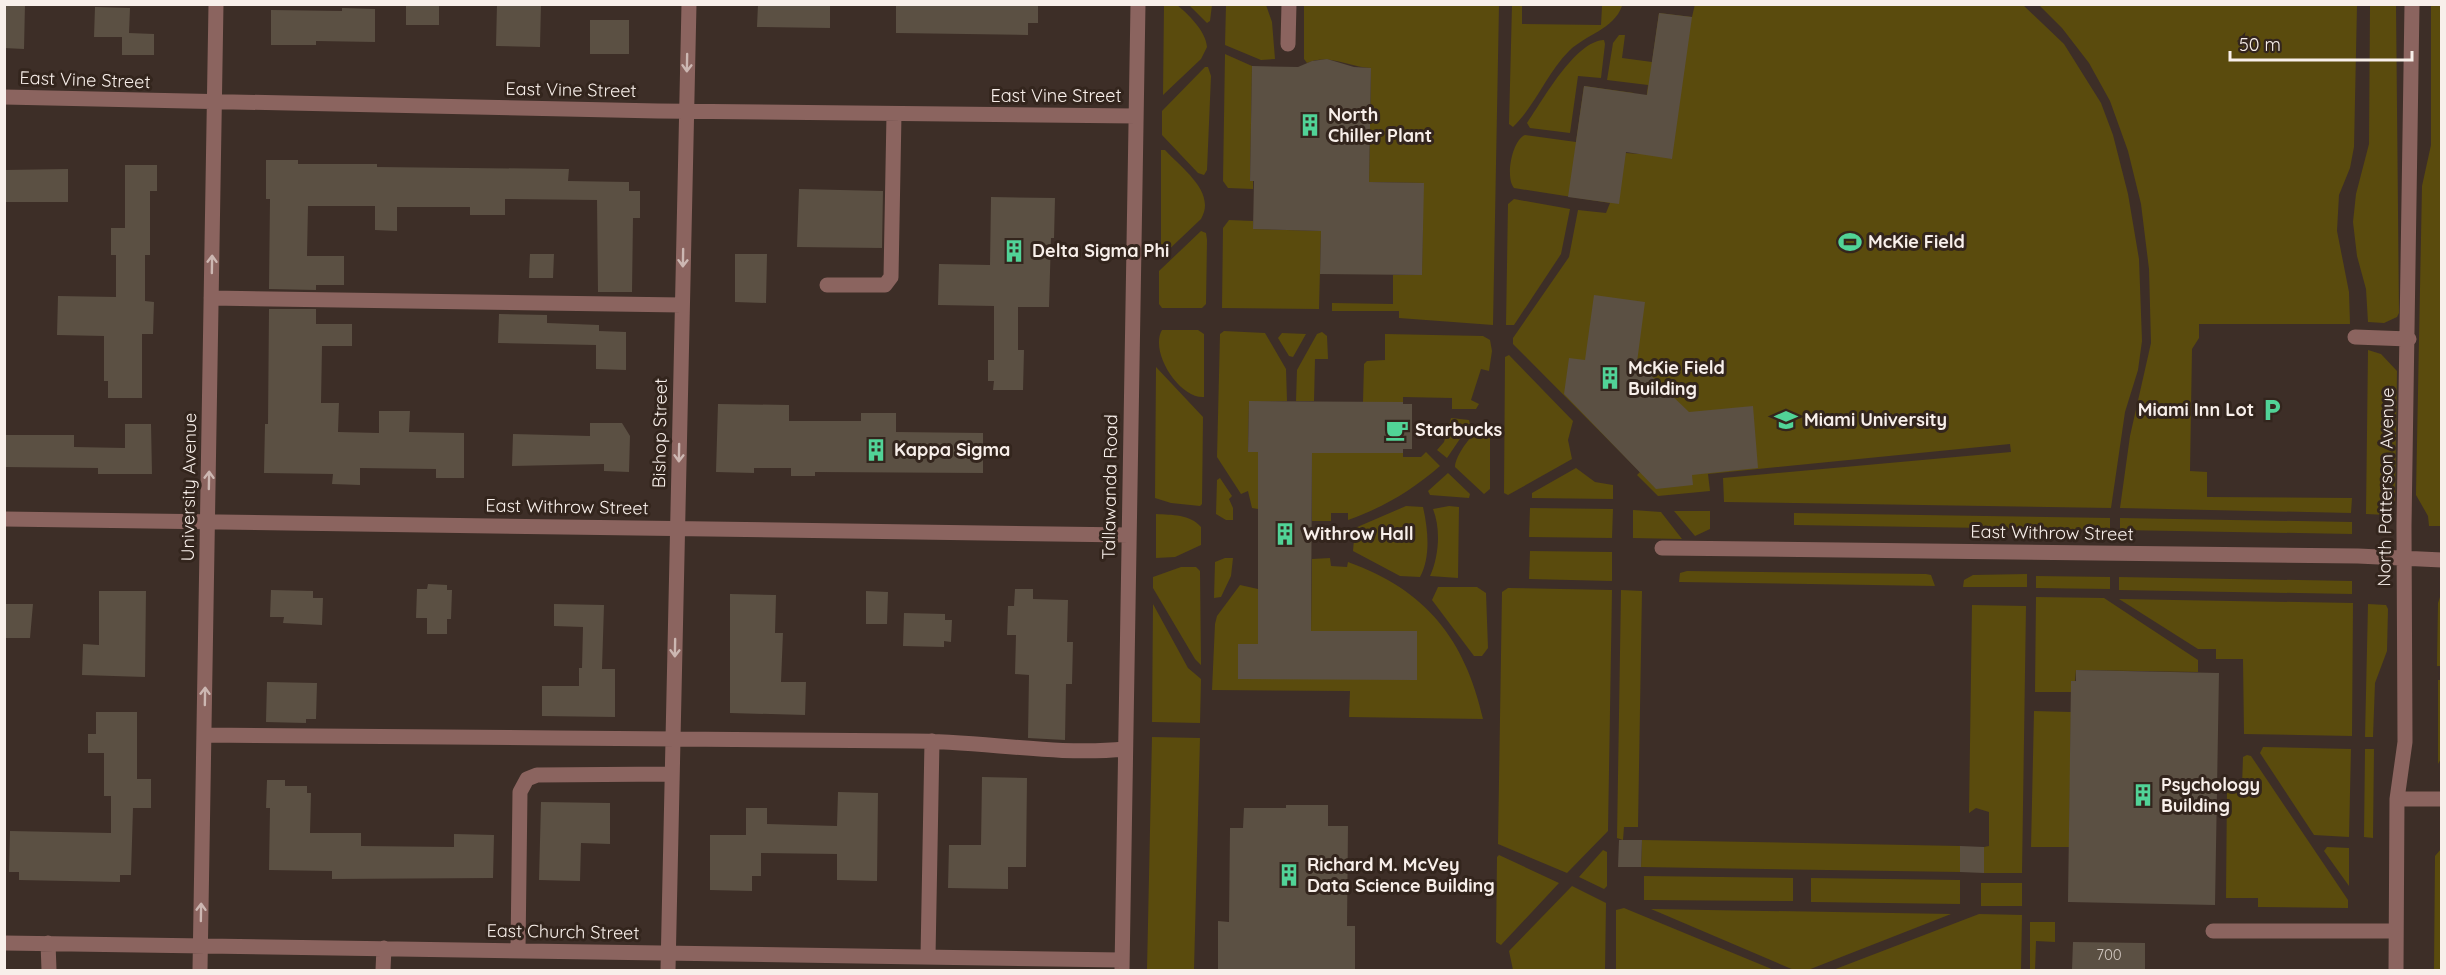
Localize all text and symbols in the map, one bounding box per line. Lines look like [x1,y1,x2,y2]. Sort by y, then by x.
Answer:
scale bar [2230,24,2412,62]
text: 50 m [2239,33,2281,56]
one-way arrow [682,52,693,72]
street label: East Vine Street [19,66,151,93]
street label: East Vine Street [505,77,637,102]
street label: East Vine Street [990,84,1122,107]
place label: North Chiller Plant [1328,103,1432,147]
building icon: North Chiller Plant [1297,112,1323,138]
sports icon: McKie Field [1837,229,1863,255]
place label: McKie Field [1868,230,1965,253]
building icon: Delta Sigma Phi [1001,238,1027,264]
place label: Delta Sigma Phi [1032,239,1169,262]
one-way arrow [678,247,689,267]
one-way arrow [206,255,218,275]
place label: McKie Field Building [1628,356,1725,400]
building icon: McKie Field Building [1597,365,1623,391]
street label: Bishop Street [647,378,672,488]
street label: North Patterson Avenue [2372,387,2399,587]
parking icon: Miami Inn Lot [2259,397,2285,423]
place label: Miami Inn Lot [2138,398,2254,421]
school or university icon: Miami University [1773,407,1799,433]
place label: Miami University [1804,408,1947,431]
street label: University Avenue [176,412,201,562]
street label: Tallawanda Road [1097,414,1122,560]
cafe icon: Starbucks [1384,417,1410,443]
place label: Starbucks [1415,418,1503,441]
building icon: Kappa Sigma [863,437,889,463]
place label: Kappa Sigma [894,438,1010,461]
one-way arrow [674,442,685,462]
one-way arrow [203,471,214,491]
street label: East Withrow Street [485,494,649,519]
street label: East Withrow Street [1970,520,2134,545]
building icon: Withrow Hall [1272,521,1298,547]
place label: Withrow Hall [1303,522,1414,545]
one-way arrow [669,637,681,657]
one-way arrow [199,687,211,707]
place label: Psychology Building [2161,773,2260,817]
building icon: Psychology Building [2130,782,2156,808]
place label: Richard M. McVey Data Science Building [1307,853,1495,897]
building icon: Richard M. McVey Data Science Building [1276,862,1302,888]
one-way arrow [195,903,207,923]
street label: East Church Street [486,919,640,944]
house number: 700 [2096,945,2122,964]

